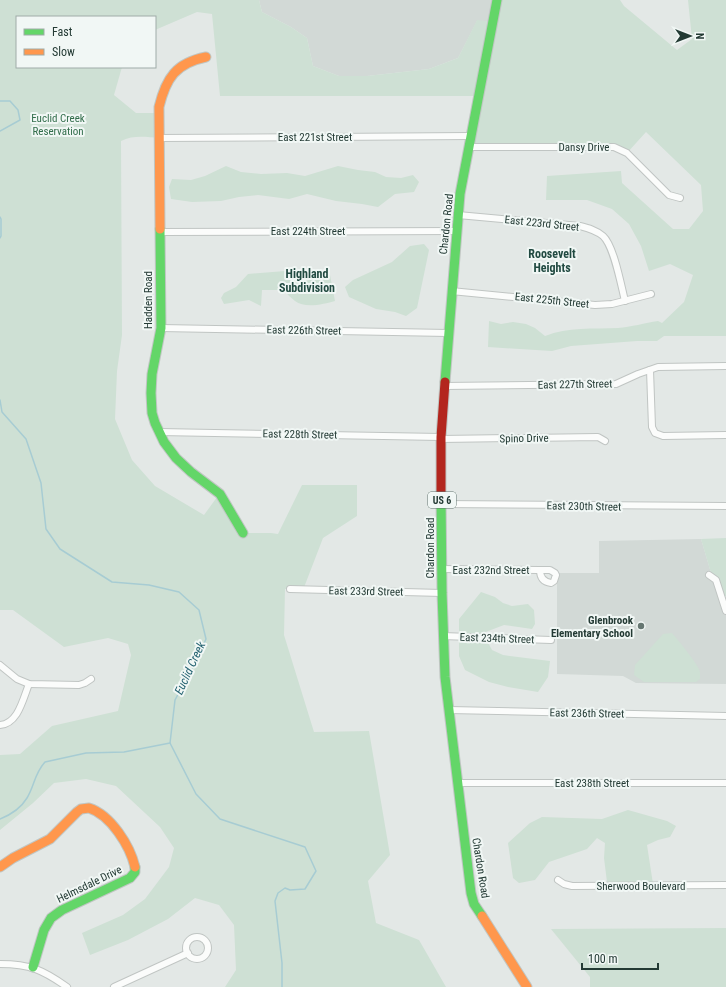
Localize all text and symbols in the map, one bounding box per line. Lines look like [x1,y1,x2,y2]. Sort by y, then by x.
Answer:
legend [16,16,156,68]
north arrow [670,16,710,56]
text: Fast [52,25,73,39]
text: N [693,33,706,40]
text: Slow [52,45,75,59]
park label: Euclid Creek Reservation [31,112,85,138]
street label: East 221st Street [278,131,352,144]
street label: Dansy Drive [559,141,609,154]
street label: Chardon Road [437,193,456,255]
street label: East 223rd Street [504,213,580,234]
street label: East 224th Street [271,225,345,238]
district label: Roosevelt Heights [528,247,576,275]
district label: Highland Subdivision [279,267,335,295]
street label: Hadden Road [142,271,155,329]
street label: East 225th Street [514,290,590,311]
street label: East 226th Street [267,323,341,338]
street label: East 227th Street [538,377,612,392]
street label: East 228th Street [263,427,337,442]
street label: Spino Drive [499,432,549,445]
road number: US 6 [428,492,456,508]
street label: East 230th Street [547,499,621,514]
street label: Chardon Road [424,518,437,578]
street label: East 232nd Street [453,564,529,577]
street label: East 233rd Street [328,584,404,599]
place label: Glenbrook Elementary School [551,614,634,640]
marker: Glenbrook Elementary School [636,621,646,631]
street label: East 234th Street [459,631,535,646]
water label: Euclid Creek [172,639,209,697]
street label: East 236th Street [550,706,624,721]
street label: East 238th Street [555,777,629,790]
street label: Chardon Road [469,837,492,899]
street label: Helmsdale Drive [55,863,124,906]
street label: Sherwood Boulevard [597,880,685,893]
scale bar [582,945,658,971]
text: 100 m [588,952,618,966]

